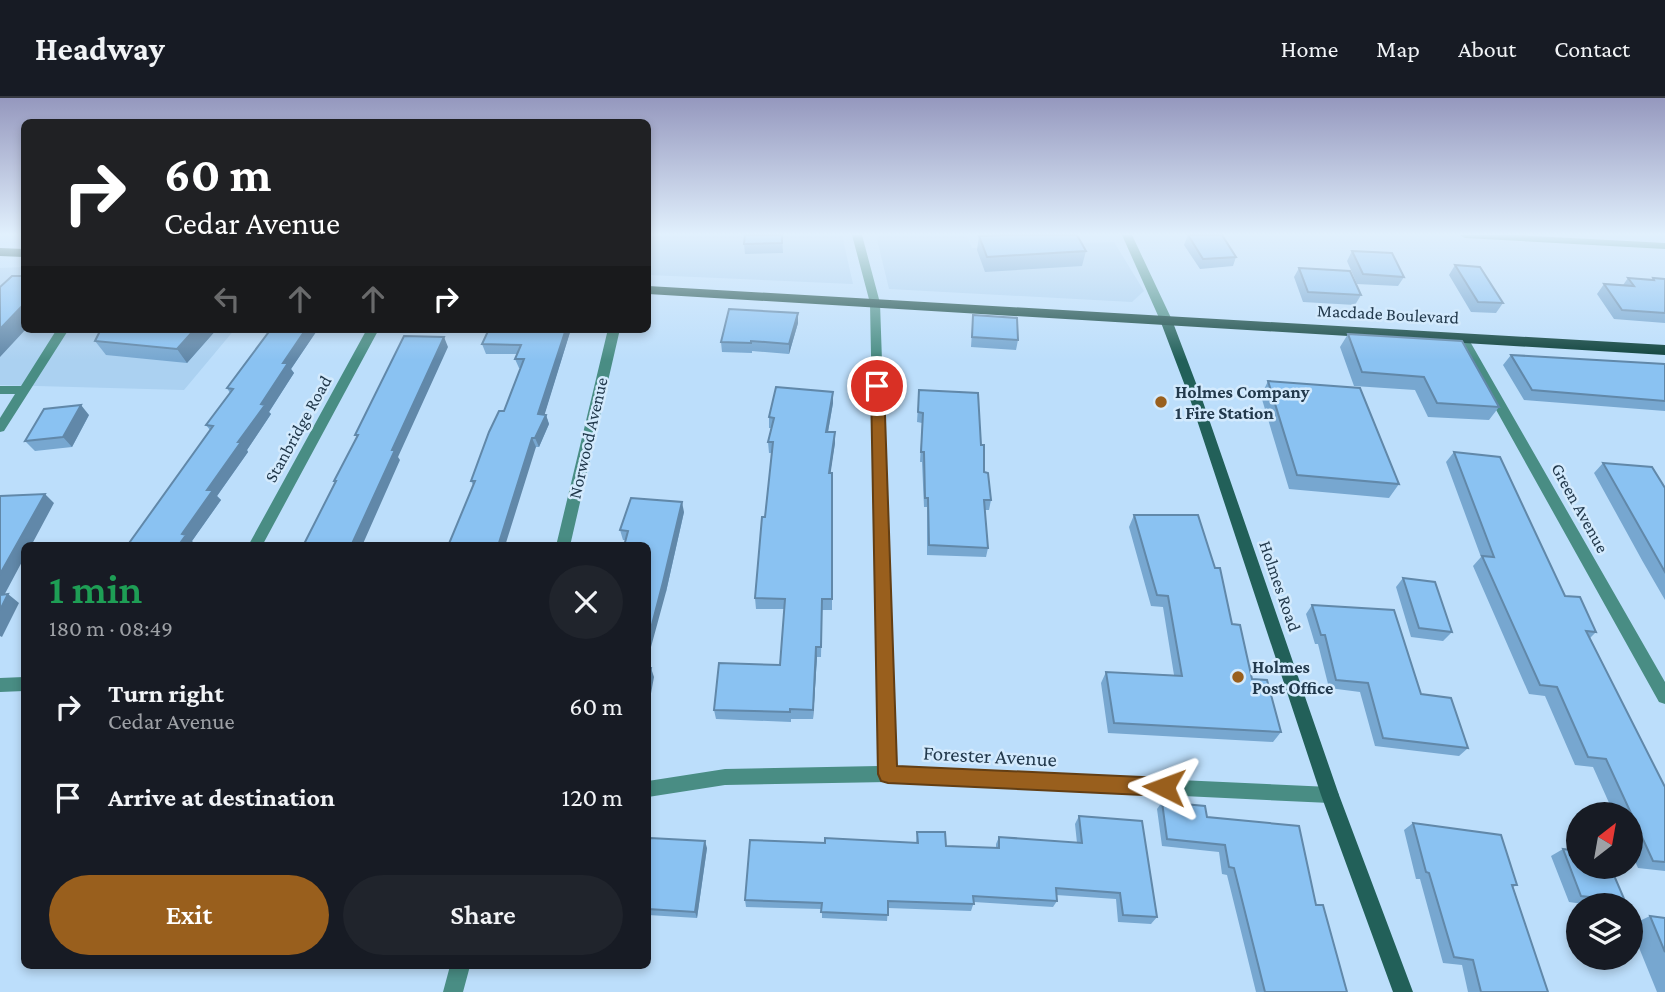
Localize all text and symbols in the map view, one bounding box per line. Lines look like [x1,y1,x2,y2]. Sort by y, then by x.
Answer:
text: Headway [35,30,165,67]
text: Home [1281,35,1338,62]
text: Map [1376,35,1420,62]
text: About [1458,35,1516,62]
text: Contact [1554,35,1630,62]
icon: right [49,147,140,238]
text: 60 m [164,147,271,202]
text: Cedar Avenue [164,205,340,241]
icon: left [208,280,246,318]
icon: ahead [281,280,319,318]
icon: ahead [354,280,392,318]
icon: right [427,280,465,318]
street label: Macdade Boulevard [1317,300,1460,328]
pin [847,356,907,416]
icon: arrive [858,367,896,405]
street label: Stanbridge Road [261,372,336,486]
street label: Norwood Avenue [564,375,612,501]
place label: Holmes Company 1 Fire Station [1175,382,1310,423]
marker: Holmes Company 1 Fire Station [1153,394,1169,410]
street label: Green Avenue [1547,460,1613,556]
street label: Holmes Road [1255,538,1305,635]
text: 1 min [49,565,142,612]
button: close [549,565,623,639]
text: 180 m · 08:49 [49,615,173,641]
place label: Holmes Post Office [1252,657,1333,698]
marker: Holmes Post Office [1230,669,1246,685]
text: Turn right [108,679,224,708]
icon: right [49,688,87,726]
text: 60 m [569,692,623,721]
text: Cedar Avenue [108,708,235,734]
street label: Forester Avenue [922,741,1058,771]
position arrow [1127,750,1201,824]
icon: arrive [49,779,87,817]
text: Arrive at destination [108,783,335,812]
text: 120 m [562,783,623,812]
north arrow [1566,802,1643,878]
map controls [1566,802,1643,970]
button: Exit [49,875,329,955]
button: Share [343,875,623,955]
button: layers [1566,893,1643,970]

